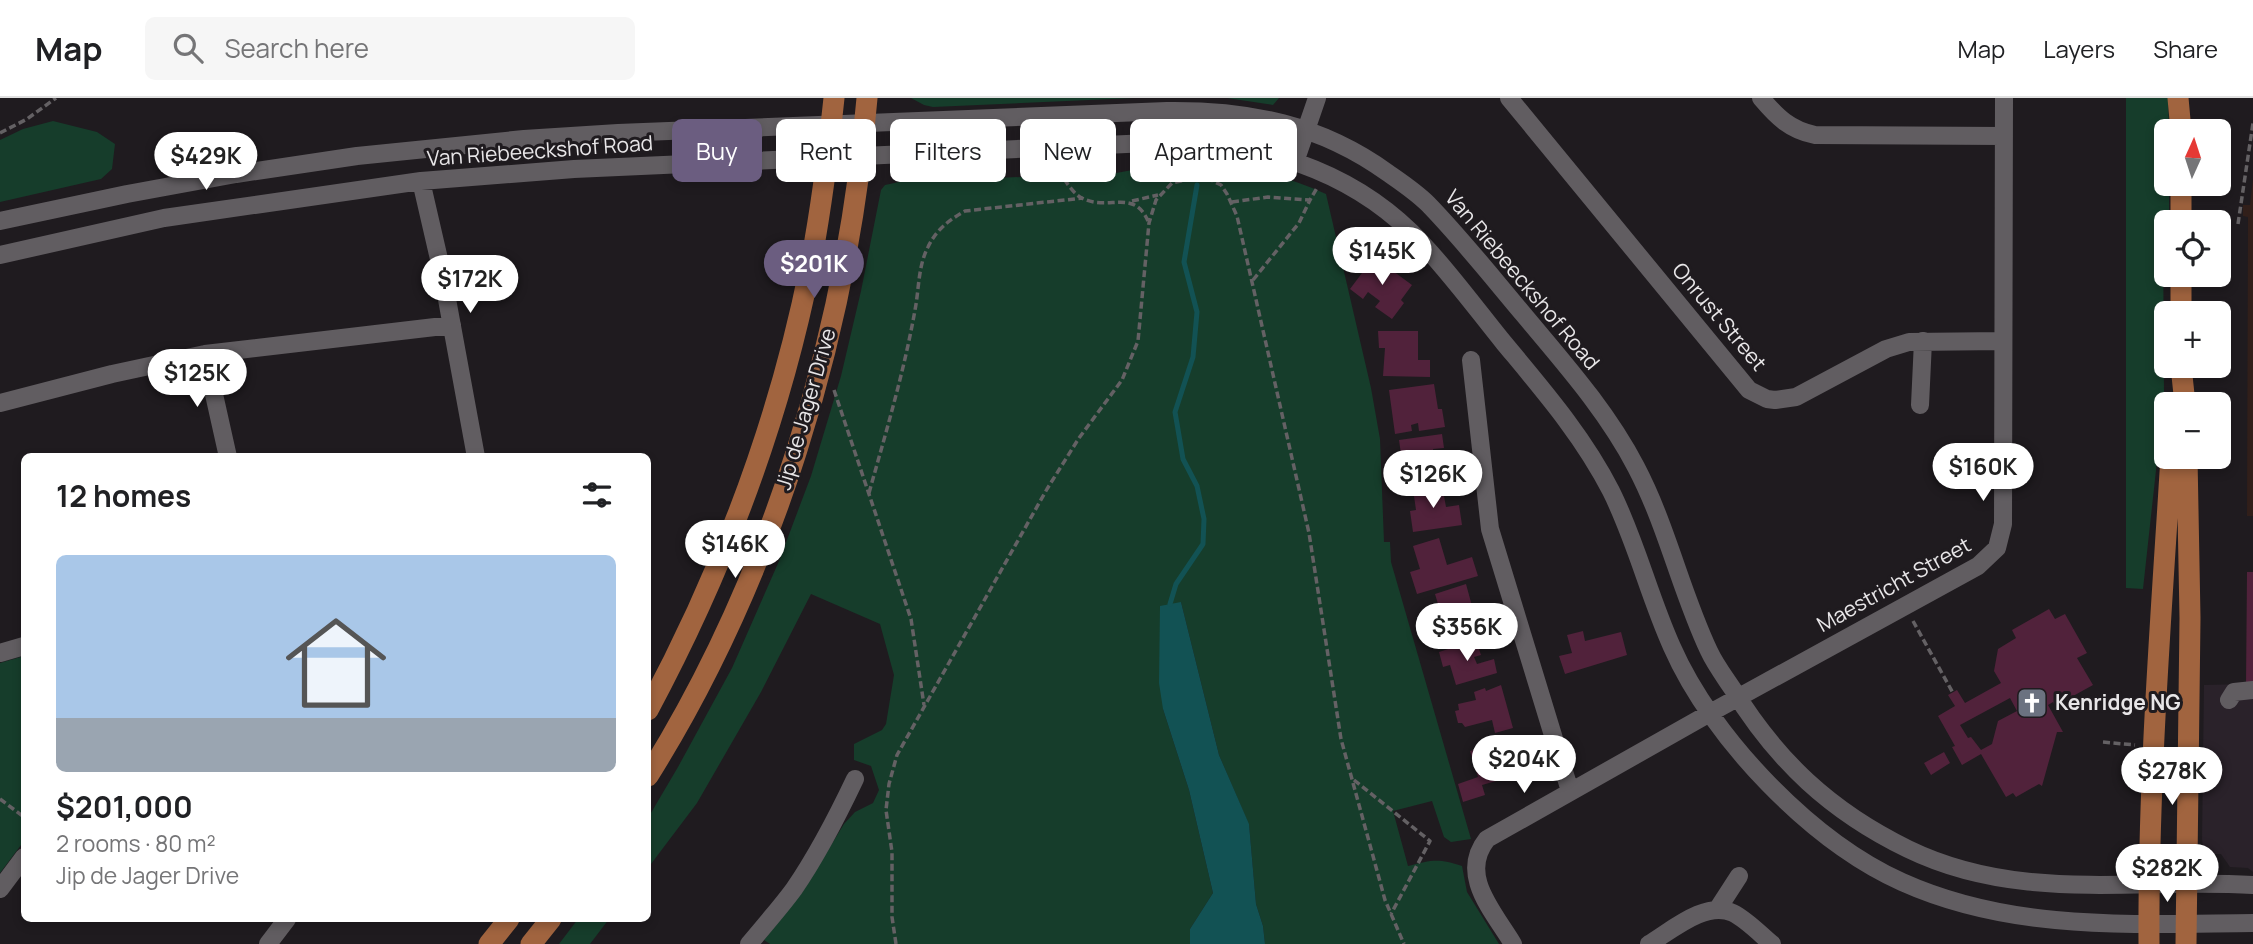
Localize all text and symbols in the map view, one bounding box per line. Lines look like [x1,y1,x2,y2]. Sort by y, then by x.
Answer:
search box [145,17,635,80]
text: Map [35,26,103,71]
icon: search [169,29,207,67]
text: Search here [225,30,369,66]
text: Map [1958,32,2005,65]
text: Layers [2043,32,2115,65]
text: Share [2153,32,2218,65]
chip: Buy [672,119,762,182]
chip: Rent [776,119,876,182]
chip: Filters [890,119,1006,182]
chip: New [1020,119,1116,182]
chip: Apartment [1130,119,1297,182]
north arrow [2154,119,2231,196]
map controls [2154,119,2231,469]
street label: Van Riebeeckshof Road [426,128,654,172]
pin: $429K [157,132,255,192]
text: $429K [170,139,242,171]
street label: Van Riebeeckshof Road [1439,184,1606,375]
button: locate [2154,210,2231,287]
pin: $145K [1333,228,1431,287]
text: $145K [1349,234,1415,266]
pin: $201K [765,240,863,300]
text: $201K [780,247,848,279]
pin: $172K [421,256,519,315]
street label: Onrust Street [1666,256,1773,376]
text: $172K [437,262,503,294]
button: + [2154,301,2231,378]
street label: Jip de Jager Drive [769,325,842,493]
pin: $125K [148,350,246,409]
text: $125K [164,356,230,388]
button: − [2154,392,2231,469]
pin: $160K [1934,444,2032,503]
pin: $126K [1384,450,1482,510]
text: $160K [1949,450,2017,482]
text: $126K [1399,457,1467,489]
text: 12 homes [56,475,191,516]
icon: filters [578,476,616,514]
pin: $146K [686,520,784,580]
text: $146K [701,527,769,559]
street label: Maestricht Street [1812,530,1975,638]
icon: home [273,600,399,726]
pin: $356K [1418,603,1516,663]
text: $356K [1432,610,1502,642]
church icon: Kenridge NG [2015,686,2049,720]
place label: Kenridge NG [2055,688,2181,716]
pin: $204K [1475,736,1573,795]
text: $204K [1488,742,1560,774]
pin: $278K [2123,748,2221,807]
text: $278K [2137,754,2207,786]
text: $201,000 [56,786,193,827]
text: 2 rooms · 80 m² [56,827,216,859]
pin: $282K [2118,844,2216,904]
text: $282K [2132,851,2202,883]
text: Jip de Jager Drive [56,859,239,891]

